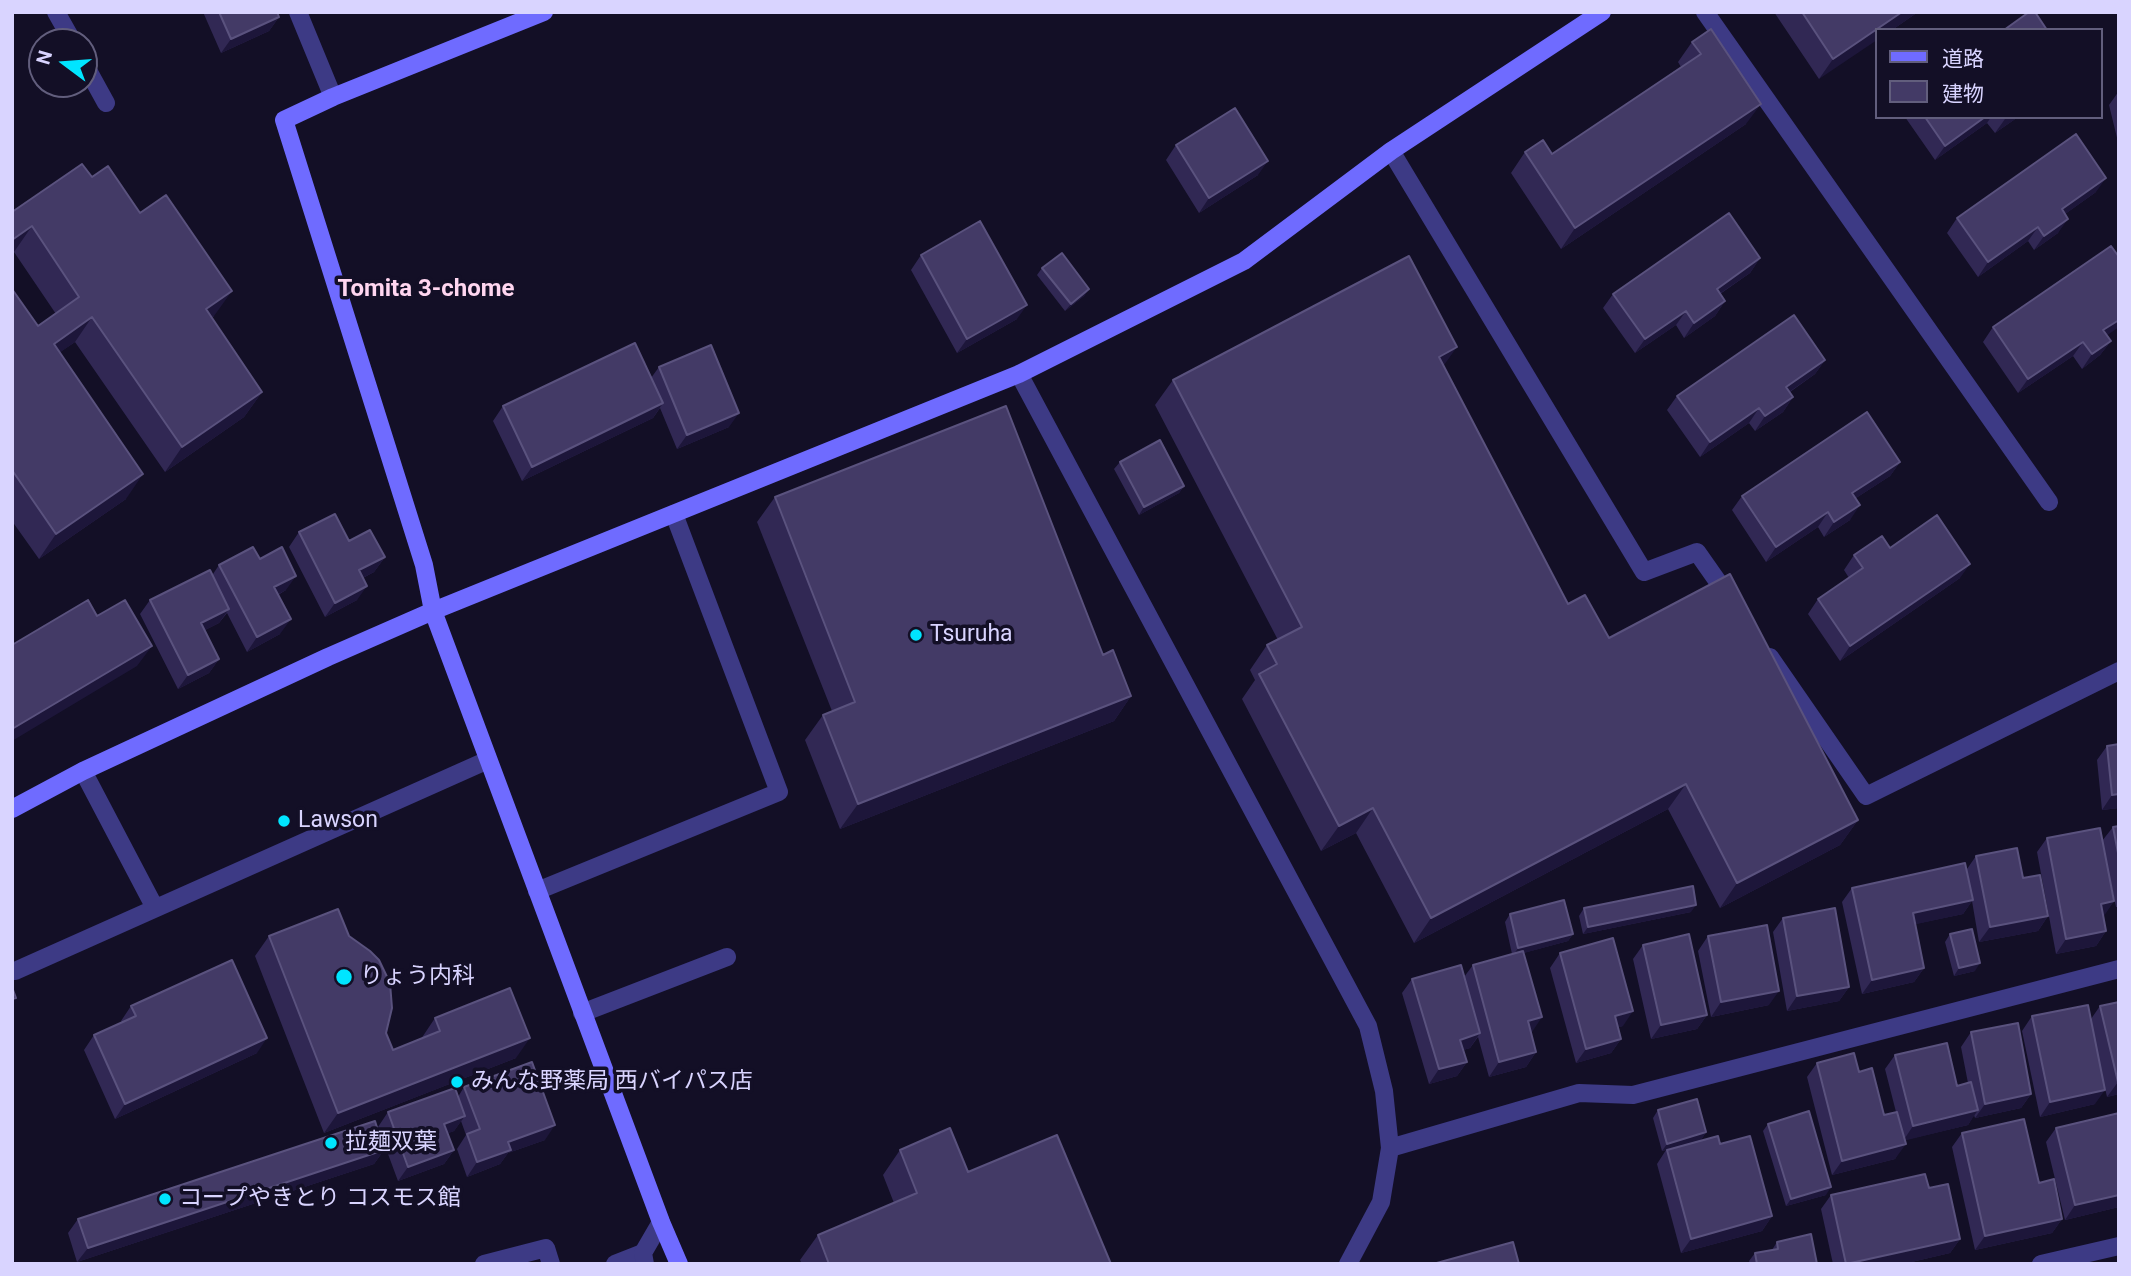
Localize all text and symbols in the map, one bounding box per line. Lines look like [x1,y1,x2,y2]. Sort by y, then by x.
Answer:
north arrow [28,28,98,98]
legend [1876,28,2103,119]
text: 道路 [1942,47,1984,71]
text: N [31,48,57,67]
text: 建物 [1942,82,1984,106]
district label: Tomita 3-chome [338,276,514,304]
place label: Tsuruha [930,621,1013,649]
marker: Tsuruha [908,627,924,643]
place label: Lawson [298,807,378,835]
marker: Lawson [276,813,292,829]
place label: りょう内科 [360,963,475,991]
marker: りょう内科 [334,967,354,987]
place label: みんな野薬局 西バイパス店 [471,1068,753,1096]
marker: みんな野薬局 西バイパス店 [449,1074,465,1090]
place label: 拉麺双葉 [345,1129,437,1157]
marker: 拉麺双葉 [323,1135,339,1151]
place label: コープやきとり コスモス館 [179,1185,461,1213]
marker: コープやきとり コスモス館 [157,1191,173,1207]

